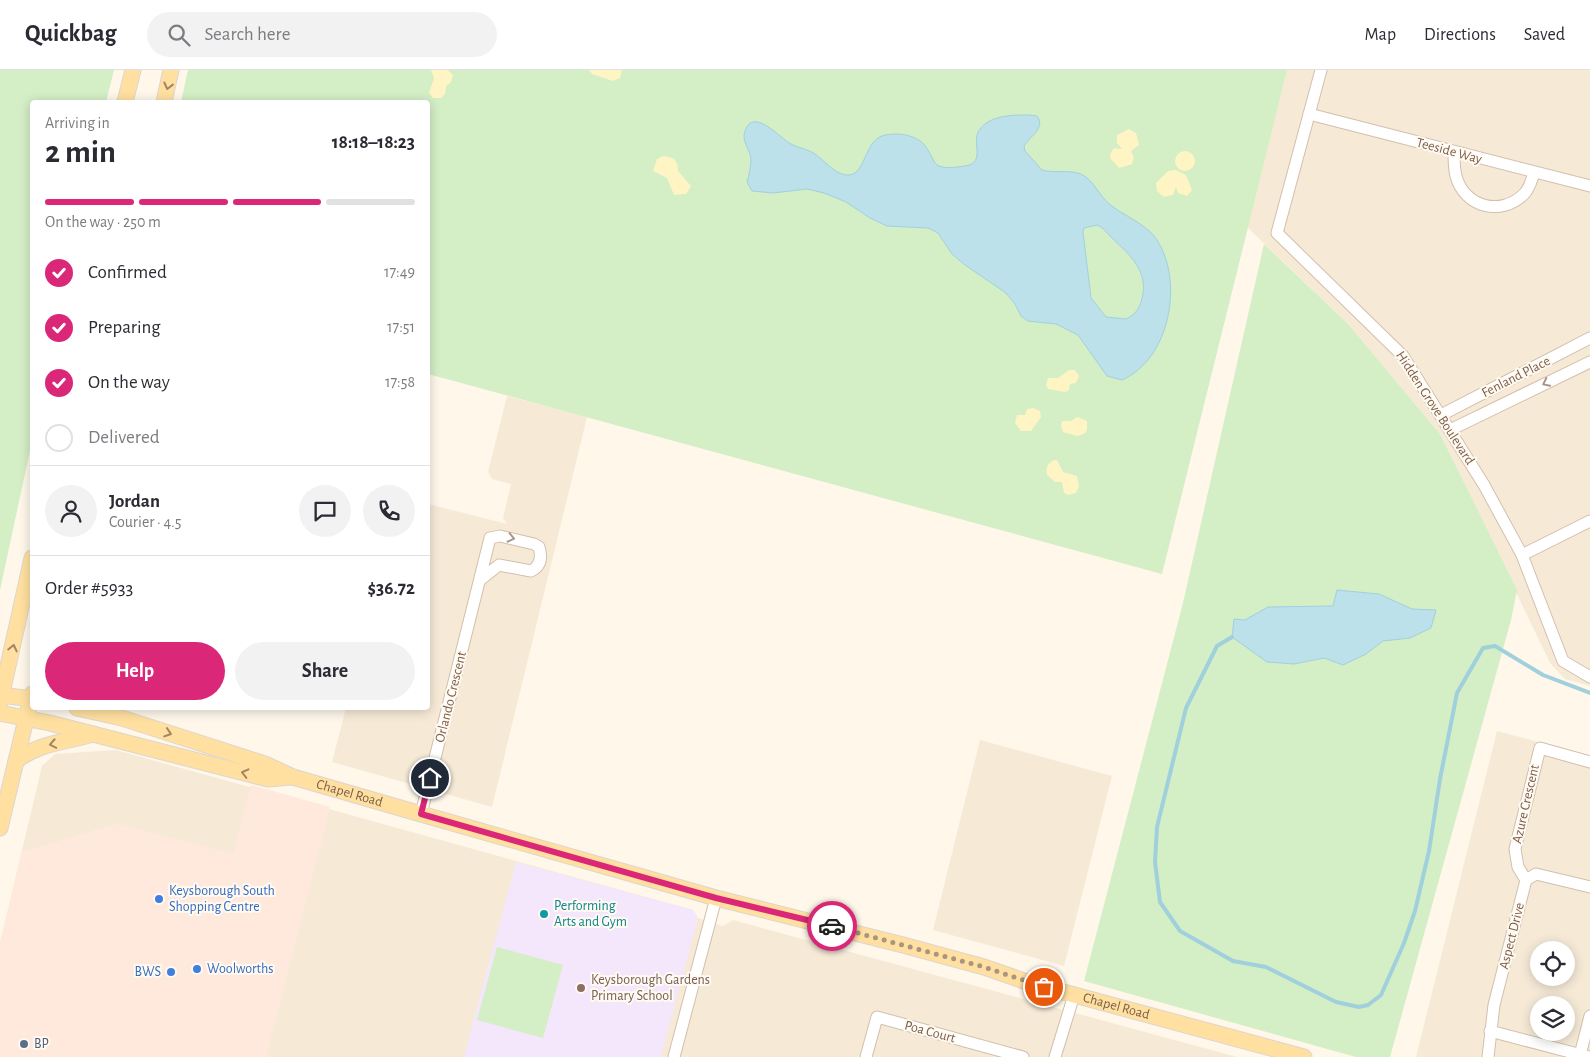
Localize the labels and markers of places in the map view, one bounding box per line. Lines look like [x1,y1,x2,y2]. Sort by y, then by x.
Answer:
pin [409,757,451,799]
place label: Keysborough South Shopping Centre [169,884,275,914]
marker: Keysborough South Shopping Centre [153,893,165,905]
place label: Performing Arts and Gym [554,899,627,929]
marker: Performing Arts and Gym [538,908,550,920]
place label: Woolworths [207,962,274,976]
marker: Woolworths [191,963,203,975]
place label: BWS [135,965,161,979]
marker: BWS [165,966,177,978]
pin [1023,966,1065,1008]
place label: Keysborough Gardens Primary School [591,973,710,1003]
marker: Keysborough Gardens Primary School [575,982,587,994]
place label: BP [34,1037,49,1051]
marker: BP [18,1038,30,1050]

